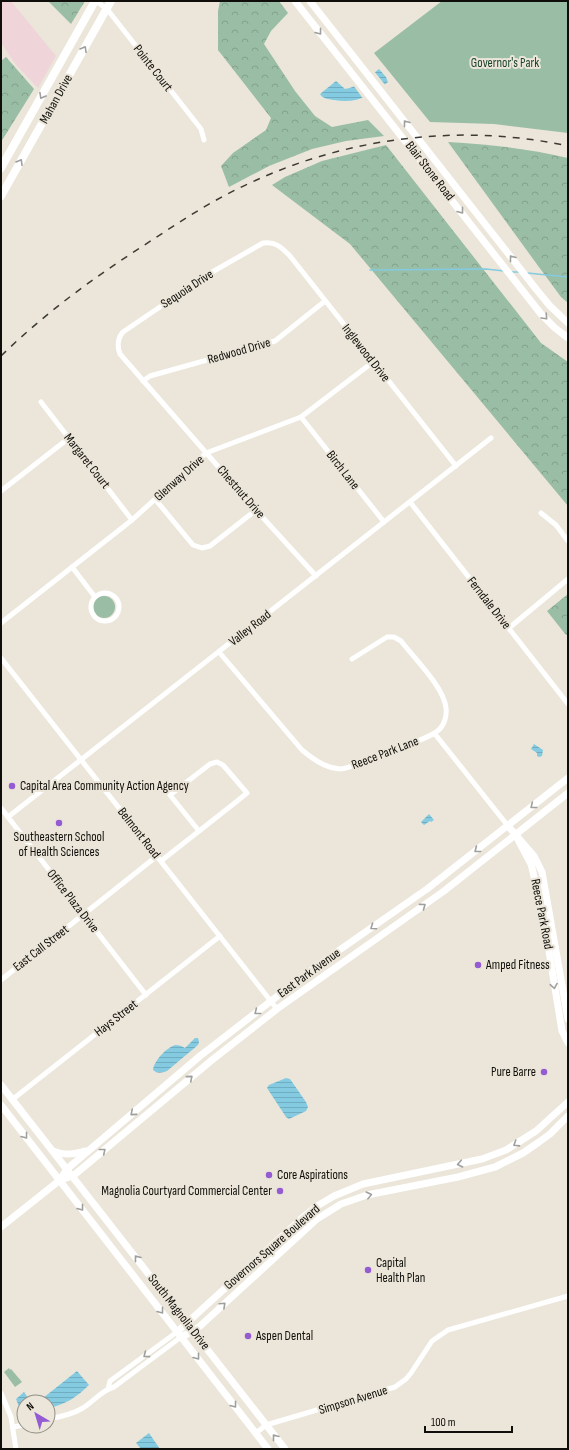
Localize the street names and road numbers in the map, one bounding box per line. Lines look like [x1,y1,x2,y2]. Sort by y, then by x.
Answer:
street label: Pointe Court [130,41,176,95]
street label: Mahan Drive [36,72,76,126]
street label: Blair Stone Road [402,138,458,204]
street label: Sequoia Drive [158,266,216,312]
street label: Inglewood Drive [338,321,394,385]
street label: Redwood Drive [206,334,272,368]
street label: Margaret Court [60,430,114,492]
street label: Birch Lane [323,447,363,493]
street label: Glenway Drive [151,451,207,505]
street label: Chestnut Drive [213,462,269,522]
street label: Ferndale Drive [464,574,514,632]
street label: Valley Road [226,607,274,649]
street label: Reece Park Lane [349,733,421,773]
street label: Belmont Road [114,804,164,862]
street label: Office Plaza Drive [43,866,103,936]
street label: Reece Park Road [527,877,557,951]
street label: East Call Street [10,921,72,975]
street label: East Park Avenue [274,945,344,1001]
street label: Hays Street [91,996,141,1040]
street label: Governors Square Boulevard [221,1201,323,1293]
street label: South Magnolia Drive [144,1271,214,1353]
street label: Simpson Avenue [317,1382,389,1418]

